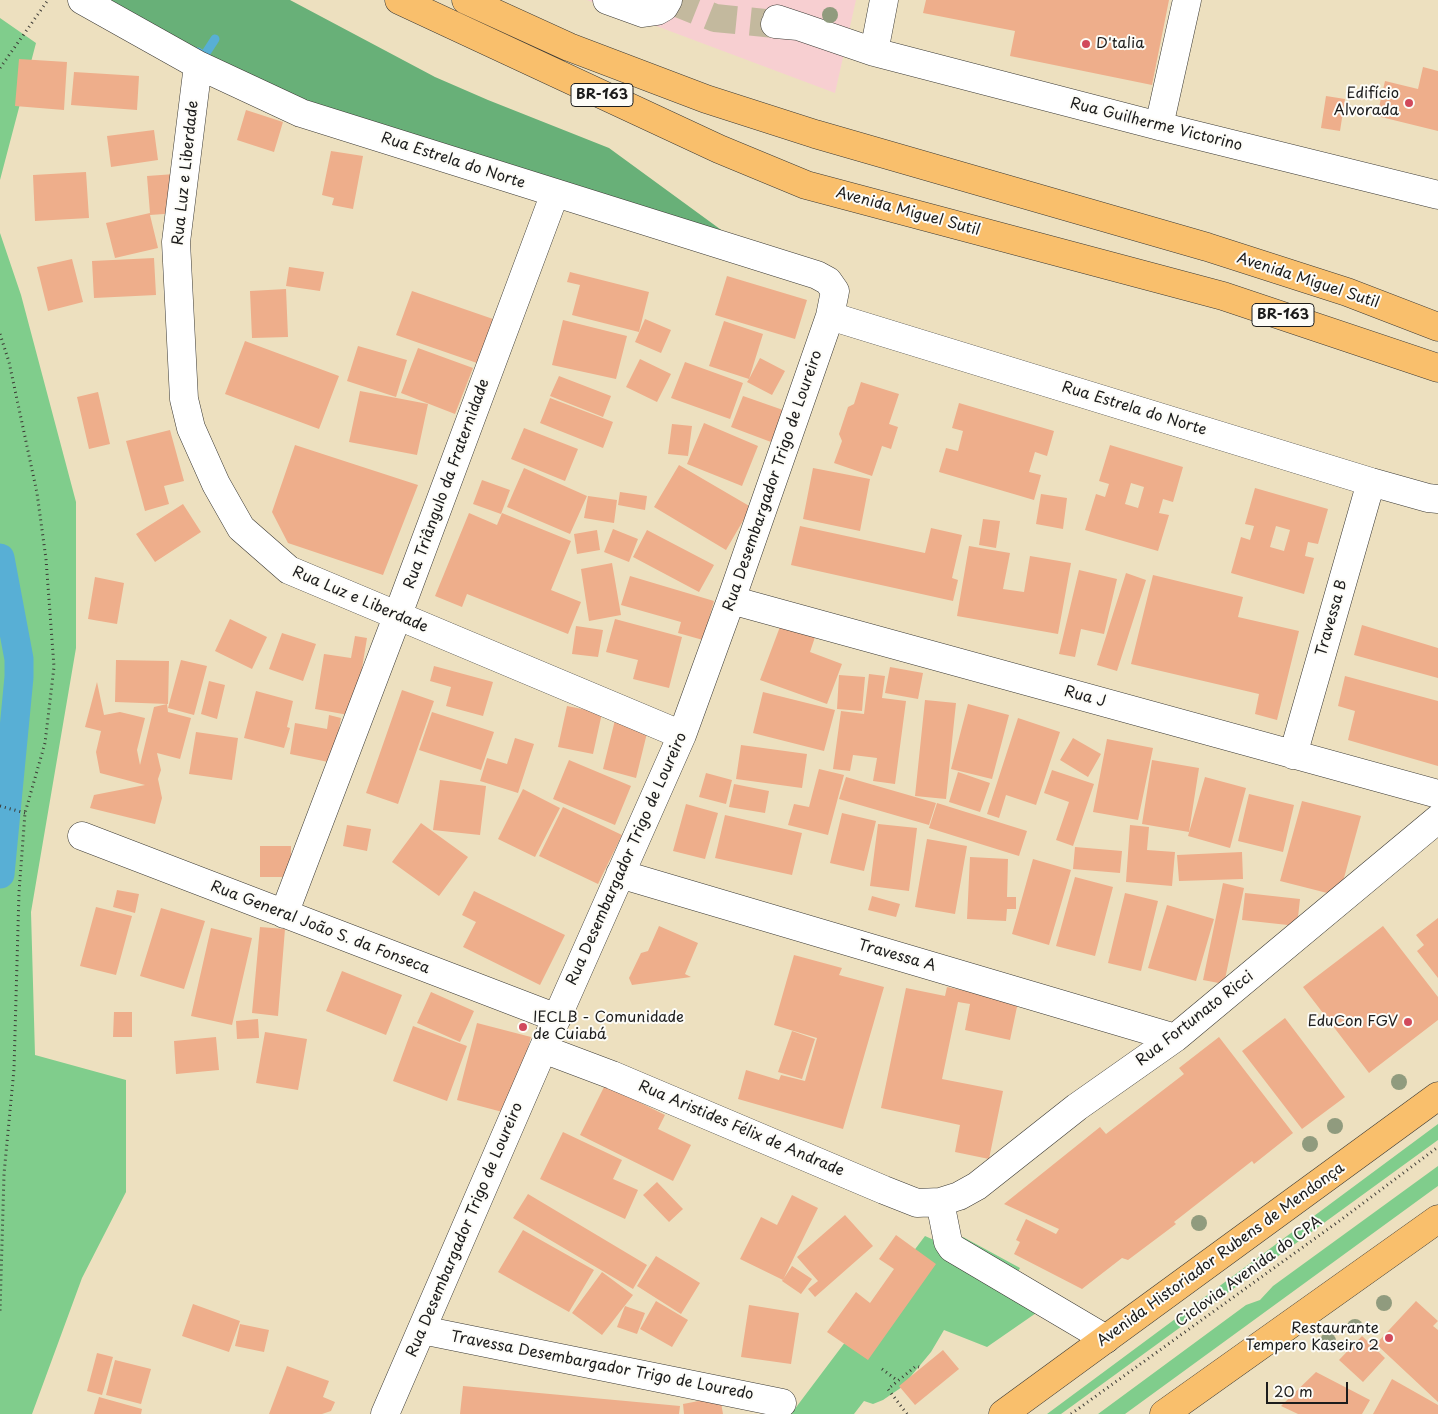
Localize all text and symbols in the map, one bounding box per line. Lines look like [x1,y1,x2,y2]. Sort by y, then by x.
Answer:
place label: D'talia [1096,35,1144,53]
marker: D'talia [1080,38,1092,50]
road number: BR-163 [571,84,633,106]
place label: Edifício Alvorada [1334,85,1399,120]
street label: Rua Guilherme Victorino [1068,95,1244,155]
marker: Edifício Alvorada [1403,97,1415,109]
street label: Rua Luz e Liberdade [169,100,203,246]
street label: Rua Estrela do Norte [379,129,527,193]
street label: Avenida Miguel Sutil [834,184,982,240]
street label: Avenida Miguel Sutil [1235,249,1381,313]
road number: BR-163 [1252,304,1314,326]
street label: Rua Desembargador Trigo de Loureiro [720,348,826,614]
street label: Rua Triângulo da Fraternidade [401,377,493,591]
street label: Rua Estrela do Norte [1059,378,1209,440]
street label: Rua Luz e Liberdade [289,563,431,637]
street label: Travessa B [1313,578,1351,658]
street label: Rua J [1062,683,1108,711]
street label: Rua Desembargador Trigo de Loureiro [563,730,691,988]
street label: Rua General João S. da Fonseca [208,878,432,978]
street label: Travessa A [856,936,938,976]
street label: Rua Fortunato Ricci [1133,968,1257,1070]
place label: IECLB - Comunidade de Cuiabá [533,1009,684,1044]
place label: EduCon FGV [1307,1013,1398,1031]
marker: EduCon FGV [1402,1016,1414,1028]
marker: IECLB - Comunidade de Cuiabá [517,1021,529,1033]
street label: Rua Aristides Félix de Andrade [635,1077,847,1181]
street label: Rua Desembargador Trigo de Loureiro [403,1100,527,1360]
street label: Avenida Historiador Rubens de Mendonça [1094,1159,1348,1351]
street label: Ciclovia Avenida do CPA [1172,1213,1326,1331]
place label: Restaurante Tempero Kaseiro 2 [1246,1320,1379,1355]
street label: Travessa Desembargador Trigo de Louredo [449,1328,755,1404]
marker: Restaurante Tempero Kaseiro 2 [1383,1332,1395,1344]
scale bar [1268,1372,1350,1404]
text: 20 m [1274,1379,1313,1402]

